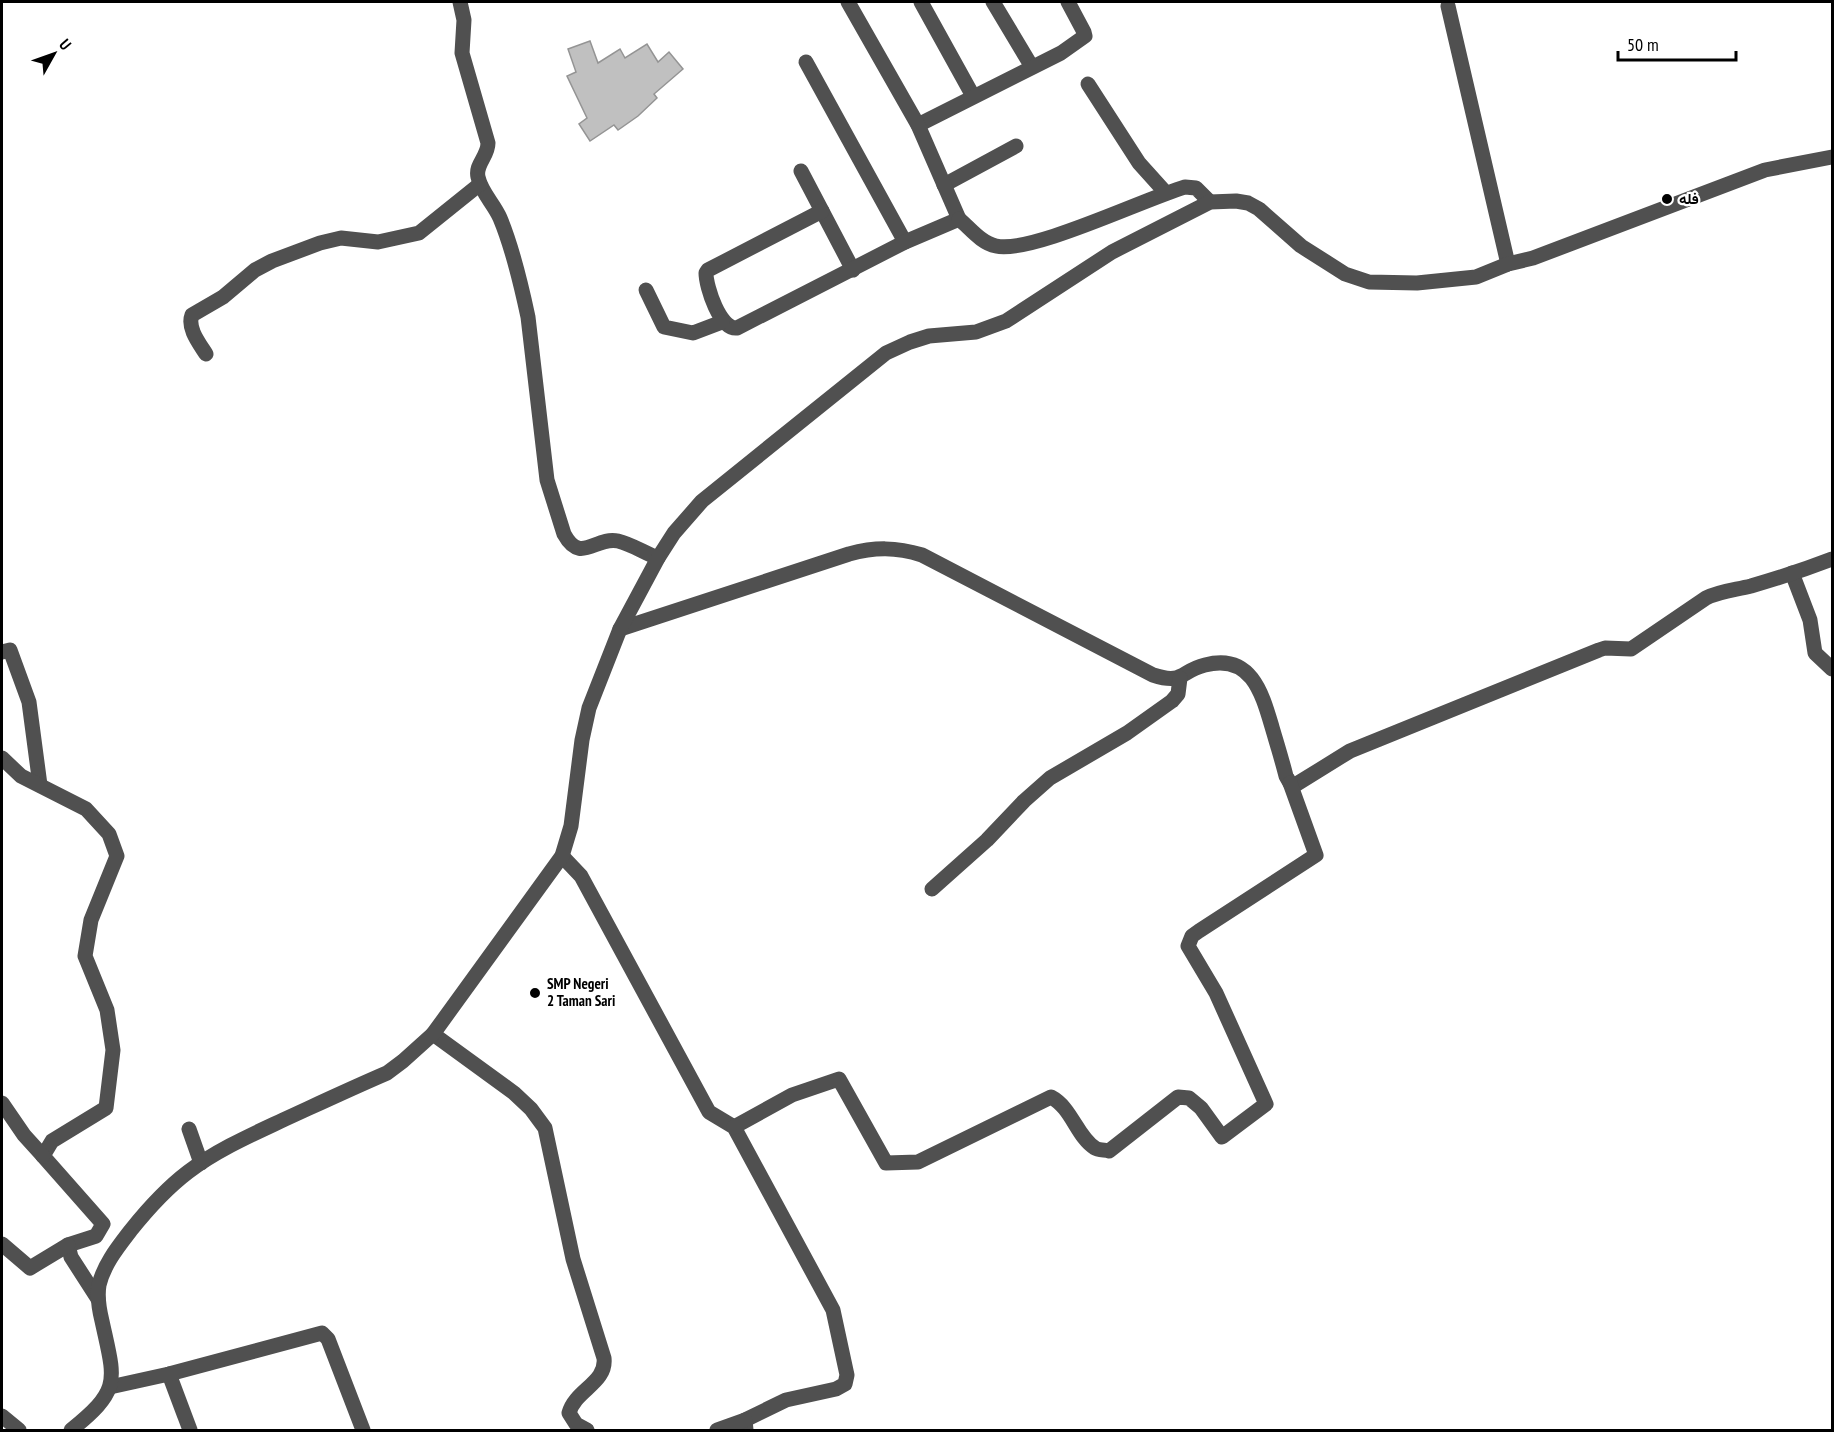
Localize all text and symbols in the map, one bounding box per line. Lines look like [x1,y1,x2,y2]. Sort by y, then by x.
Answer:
north arrow [24,24,84,84]
scale bar [1618,24,1736,62]
text: 50 m [1627,33,1659,56]
text: U [55,35,76,54]
place label: فله [1679,189,1699,208]
marker: فله [1660,192,1674,206]
place label: SMP Negeri 2 Taman Sari [547,974,615,1010]
marker: SMP Negeri 2 Taman Sari [528,986,542,1000]

